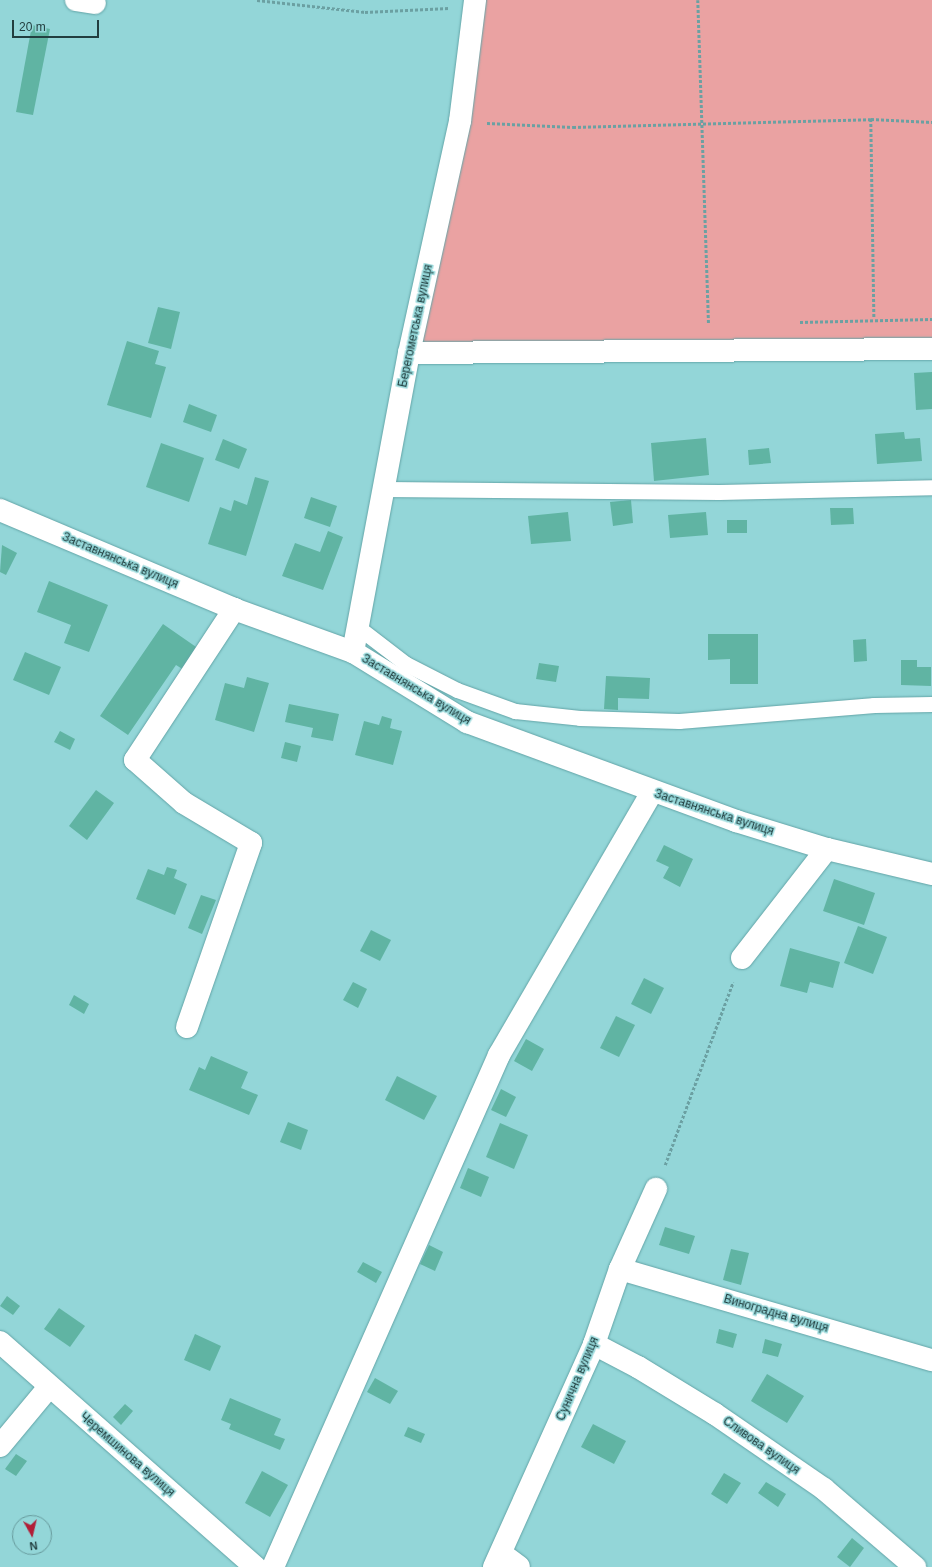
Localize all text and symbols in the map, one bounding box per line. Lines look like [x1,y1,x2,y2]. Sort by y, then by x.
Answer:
scale bar [14,12,101,38]
text: 20 m [19,20,46,34]
street label: Берегометська вулиця [396,263,436,389]
street label: Заставнянська вулиця [60,530,180,592]
street label: Заставнянська вулиця [359,652,473,728]
street label: Заставнянська вулиця [652,787,776,839]
street label: Виноградна вулиця [722,1292,830,1336]
street label: Сунична вулиця [554,1335,602,1423]
street label: Черемшинова вулиця [77,1410,177,1500]
street label: Сливова вулиця [720,1414,802,1478]
north arrow [12,1515,52,1555]
text: N [29,1539,38,1552]

